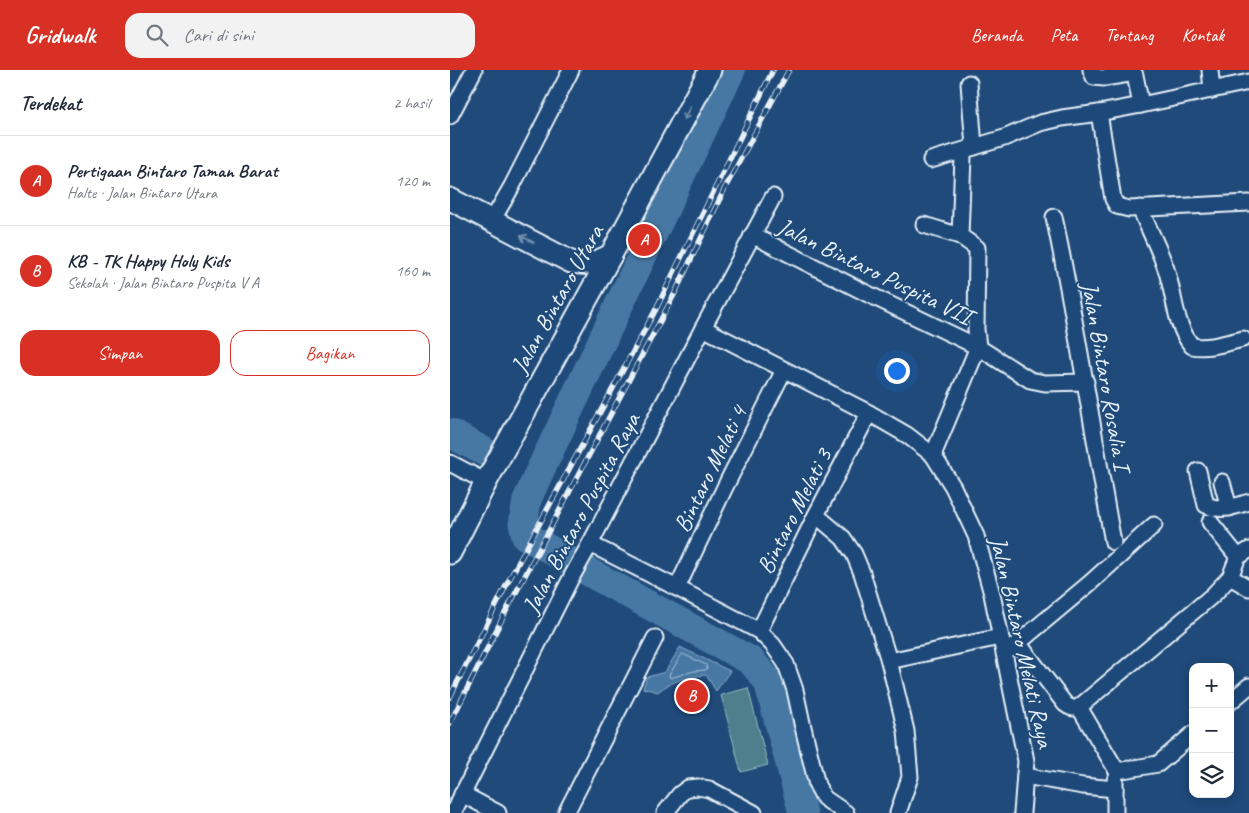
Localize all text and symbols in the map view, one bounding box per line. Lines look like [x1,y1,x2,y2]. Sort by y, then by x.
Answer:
search box [125,13,475,58]
text: Gridwalk [25,20,95,50]
icon: search [143,21,171,49]
text: Cari di sini [183,23,253,47]
text: Beranda [971,24,1022,46]
text: Peta [1050,24,1077,46]
text: Tentang [1105,24,1154,46]
text: Kontak [1182,24,1224,46]
text: Terdekat [20,90,81,116]
text: 2 hasil [393,93,430,113]
one-way arrow [682,105,691,120]
text: Pertigaan Bintaro Taman Barat [67,159,278,183]
text: A [32,171,40,191]
text: 120 m [396,171,430,191]
text: Halte · Jalan Bintaro Utara [67,183,217,203]
street label: Jalan Bintaro Puspita VII [772,210,982,334]
street label: Jalan Bintaro Utara [503,218,611,379]
pin: A [628,221,660,259]
one-way arrow [520,234,535,244]
text: KB - TK Happy Holy Kids [67,249,229,273]
text: B [32,261,40,281]
text: 160 m [396,261,430,281]
text: Sekolah · Jalan Bintaro Puspita V A [67,273,259,293]
street label: Jalan Bintaro Rosalia I [1075,279,1138,478]
button: Simpan [20,330,220,376]
button: Bagikan [230,330,430,376]
your location [884,358,910,384]
street label: Bintaro Melati 4 [667,399,754,537]
street label: Jalan Bintaro Puspita Raya [515,406,647,619]
street label: Bintaro Melati 3 [750,441,839,579]
street label: Jalan Bintaro Melati Raya [983,532,1061,752]
map controls [1189,663,1234,798]
button: + [1189,663,1234,708]
pin: B [676,677,708,715]
button: − [1189,708,1234,753]
button: layers [1189,753,1234,798]

